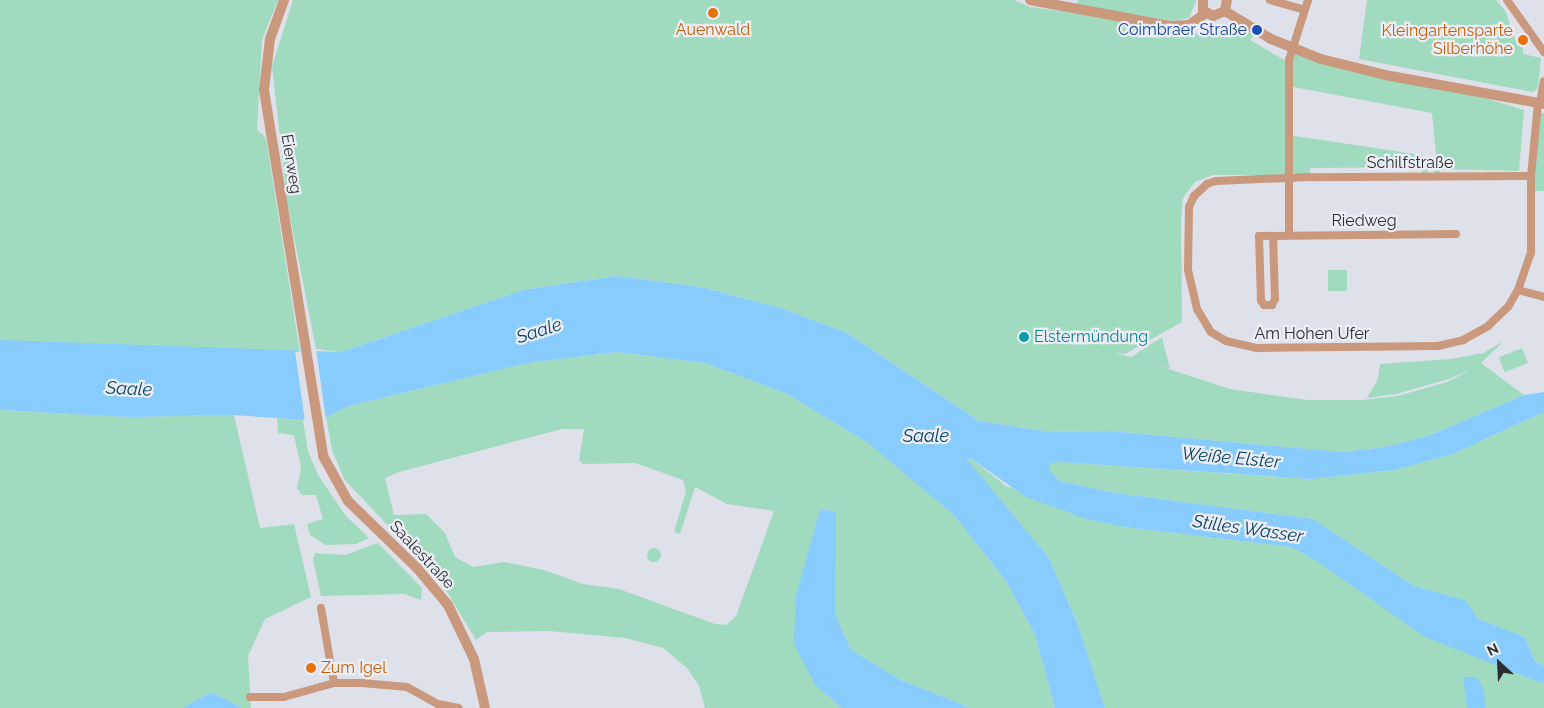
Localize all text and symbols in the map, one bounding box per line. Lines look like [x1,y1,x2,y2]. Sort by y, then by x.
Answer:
marker: Auenwald [707,7,719,19]
place label: Auenwald [676,20,750,40]
place label: Coimbraer Straße [1118,20,1247,40]
place label: Kleingartensparte Silberhöhe [1381,21,1513,59]
marker: Coimbraer Straße [1251,24,1263,36]
marker: Kleingartensparte Silberhöhe [1517,34,1529,46]
street label: Eierweg [277,133,305,195]
street label: Schilfstraße [1367,153,1453,173]
street label: Riedweg [1331,211,1397,231]
water label: Saale [514,314,564,348]
street label: Am Hohen Ufer [1255,324,1369,344]
place label: Elstermündung [1034,327,1148,347]
marker: Elstermündung [1018,331,1030,343]
water label: Saale [105,377,153,401]
water label: Saale [903,425,949,447]
water label: Weiße Elster [1181,443,1281,473]
water label: Stilles Wasser [1191,510,1305,548]
street label: Saalestraße [385,517,459,593]
north arrow [1474,638,1524,688]
text: N [1484,640,1501,659]
place label: Zum Igel [321,658,387,678]
marker: Zum Igel [305,662,317,674]

